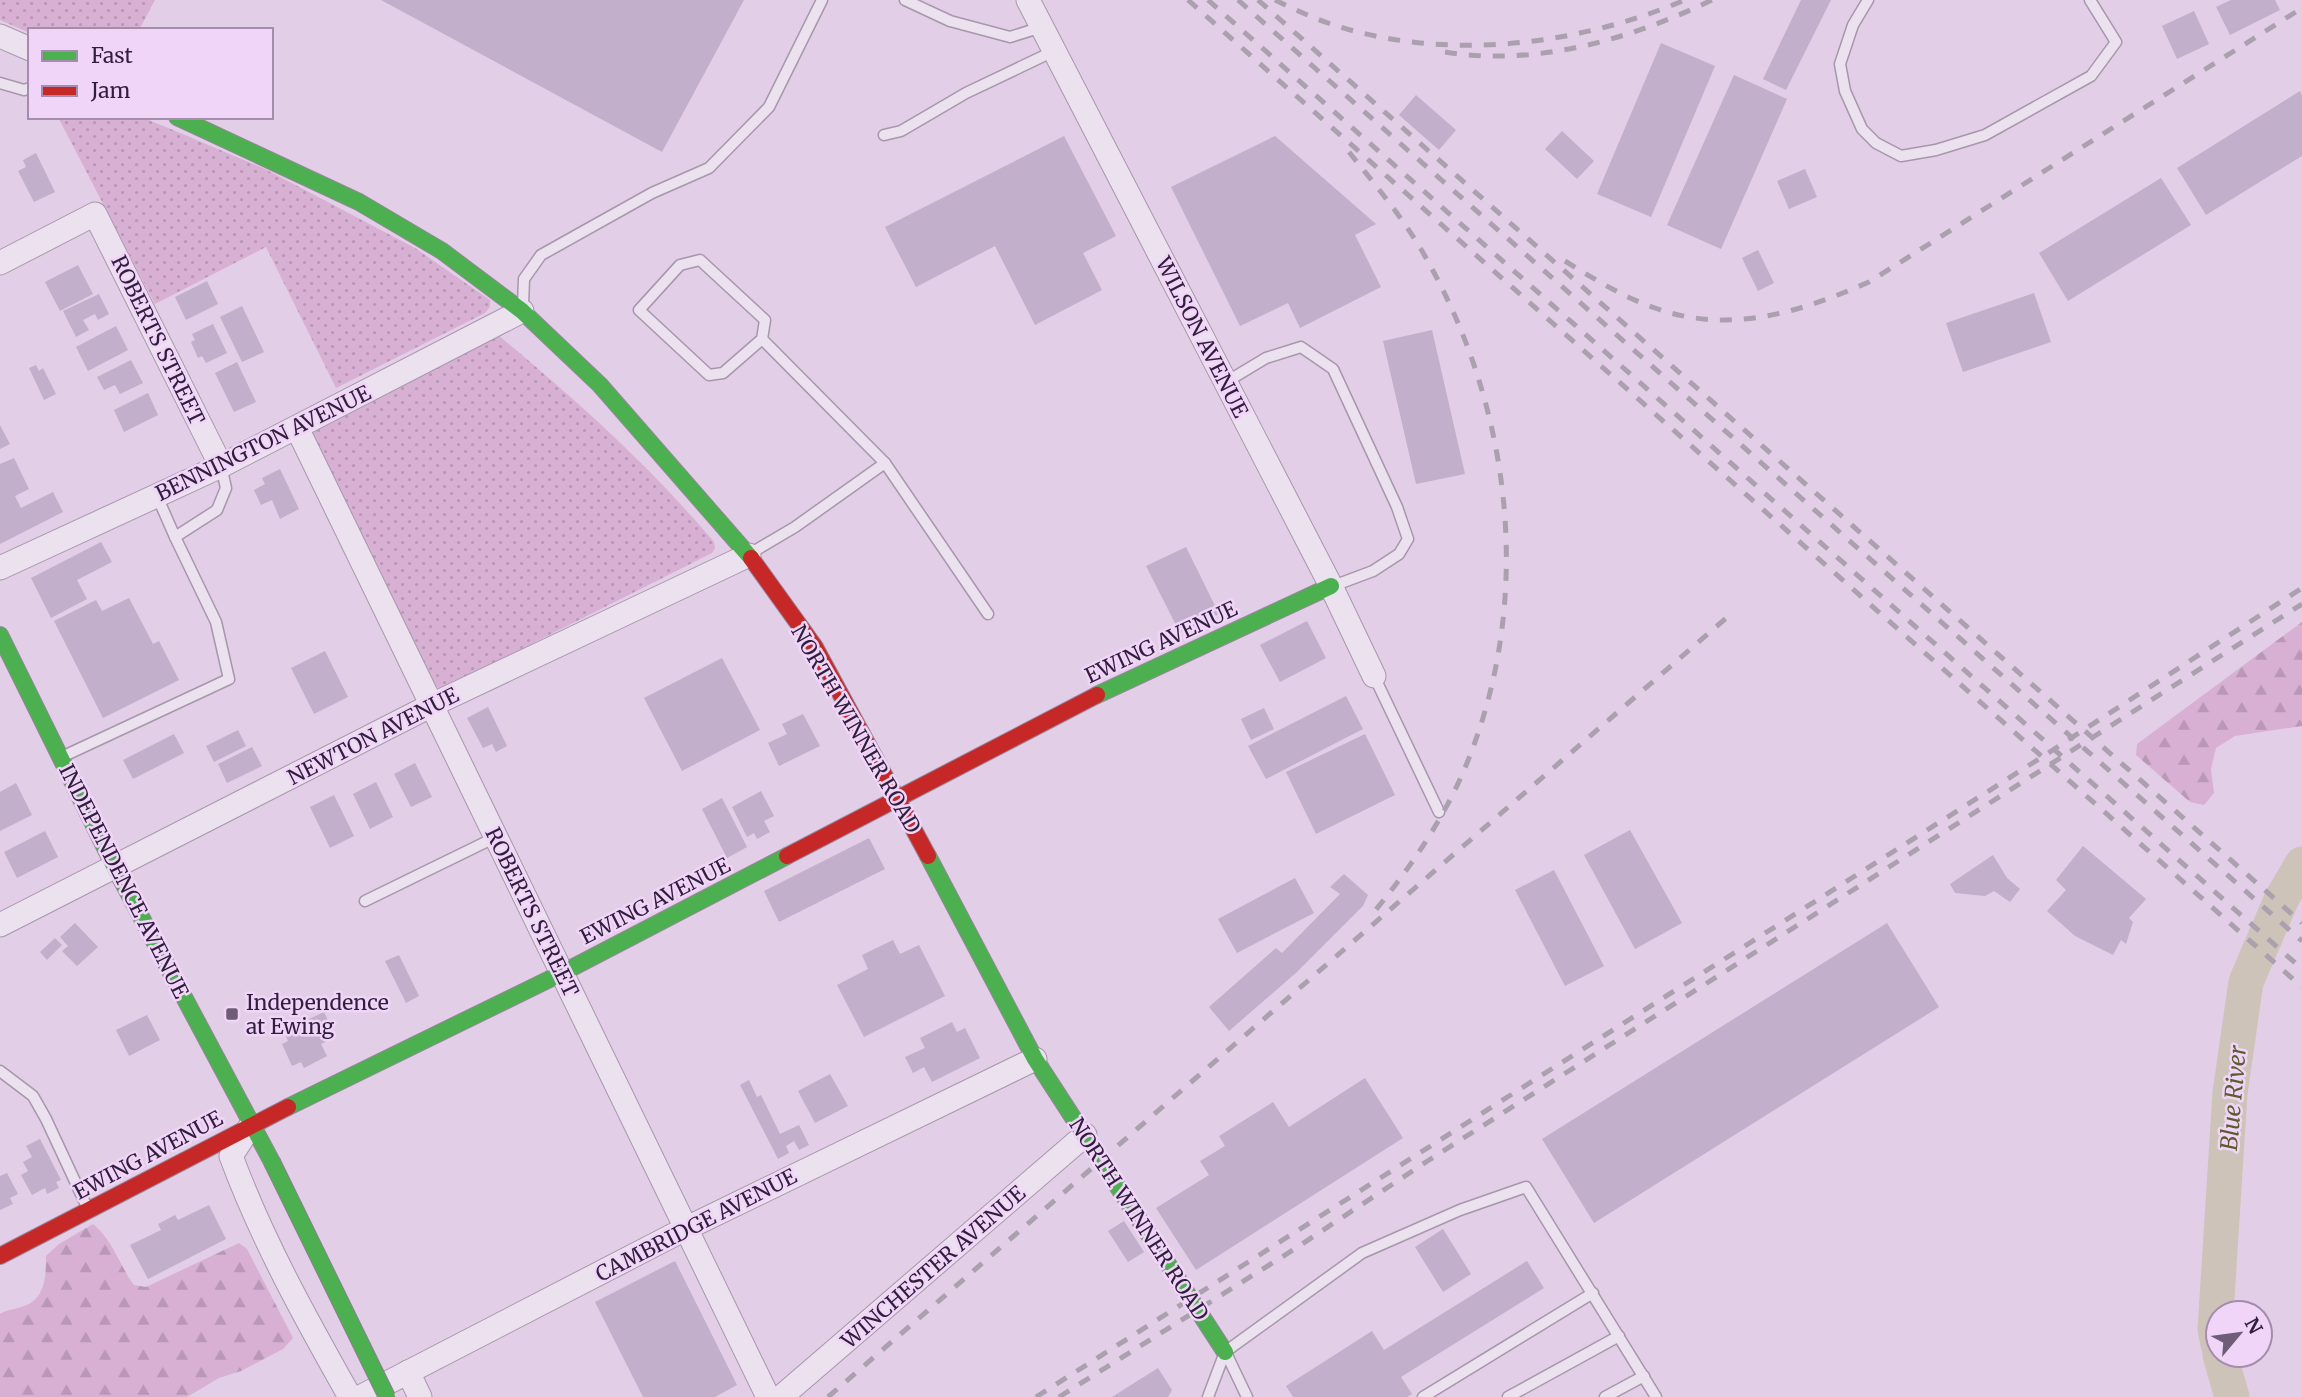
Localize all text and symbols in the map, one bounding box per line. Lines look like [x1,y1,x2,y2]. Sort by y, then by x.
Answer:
legend [28,28,273,119]
text: Fast [91,42,133,69]
text: Jam [90,77,130,104]
street label: ROBERTS STREET [105,251,211,429]
street label: WILSON AVENUE [1149,251,1254,422]
street label: BENNINGTON AVENUE [151,379,376,507]
street label: EWING AVENUE [1081,595,1242,689]
street label: NORTH WINNER ROAD [785,620,927,838]
street label: NEWTON AVENUE [283,681,464,791]
street label: INDEPENDENCE AVENUE [53,759,195,1003]
street label: ROBERTS STREET [479,823,585,1001]
street label: EWING AVENUE [575,851,735,950]
place label: Independence at Ewing [246,989,389,1040]
marker: Independence at Ewing [224,1006,240,1022]
water label: Blue River [2214,1043,2252,1152]
street label: EWING AVENUE [69,1104,228,1206]
street label: NORTH WINNER ROAD [1063,1113,1215,1326]
street label: CAMBRIDGE AVENUE [591,1162,802,1287]
street label: WINCHESTER AVENUE [835,1179,1031,1355]
north arrow [2204,1299,2274,1369]
text: N [2240,1313,2268,1338]

